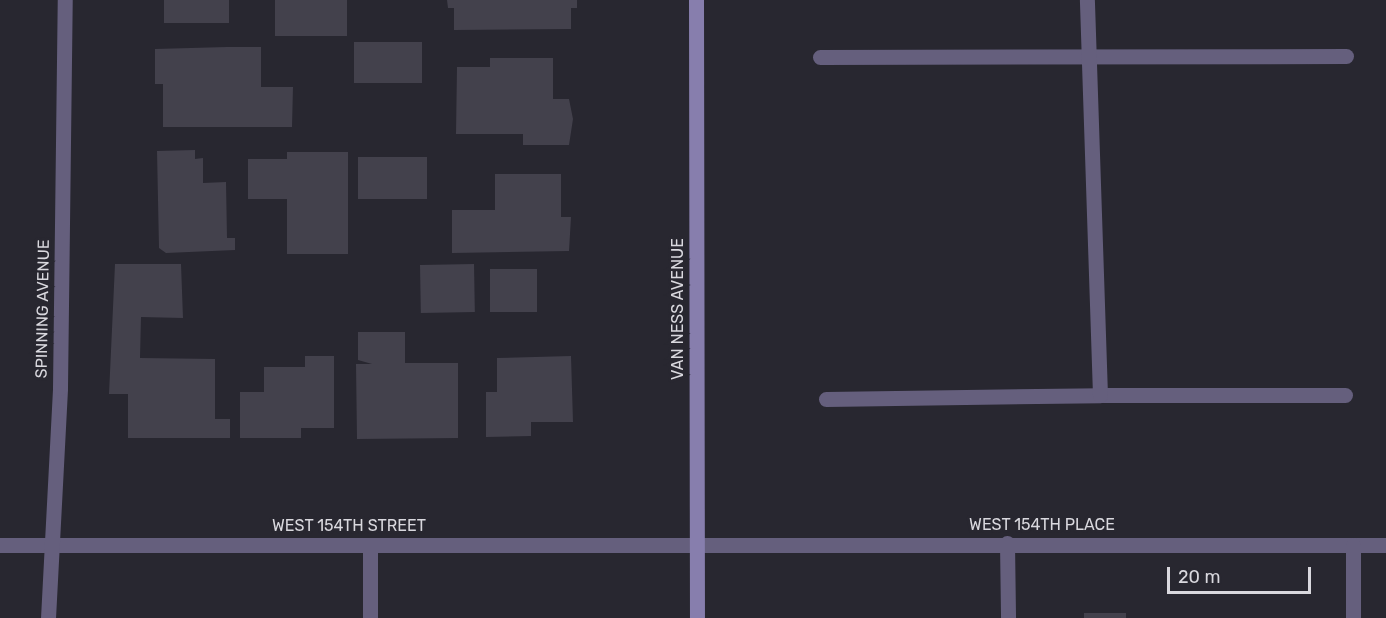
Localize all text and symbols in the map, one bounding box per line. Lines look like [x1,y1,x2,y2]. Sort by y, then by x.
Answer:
street label: VAN NESS AVENUE [668,238,688,380]
street label: SPINNING AVENUE [32,239,54,379]
street label: WEST 154TH PLACE [969,515,1115,535]
street label: WEST 154TH STREET [272,516,426,536]
scale bar [1170,555,1314,593]
text: 20 m [1178,566,1220,588]

